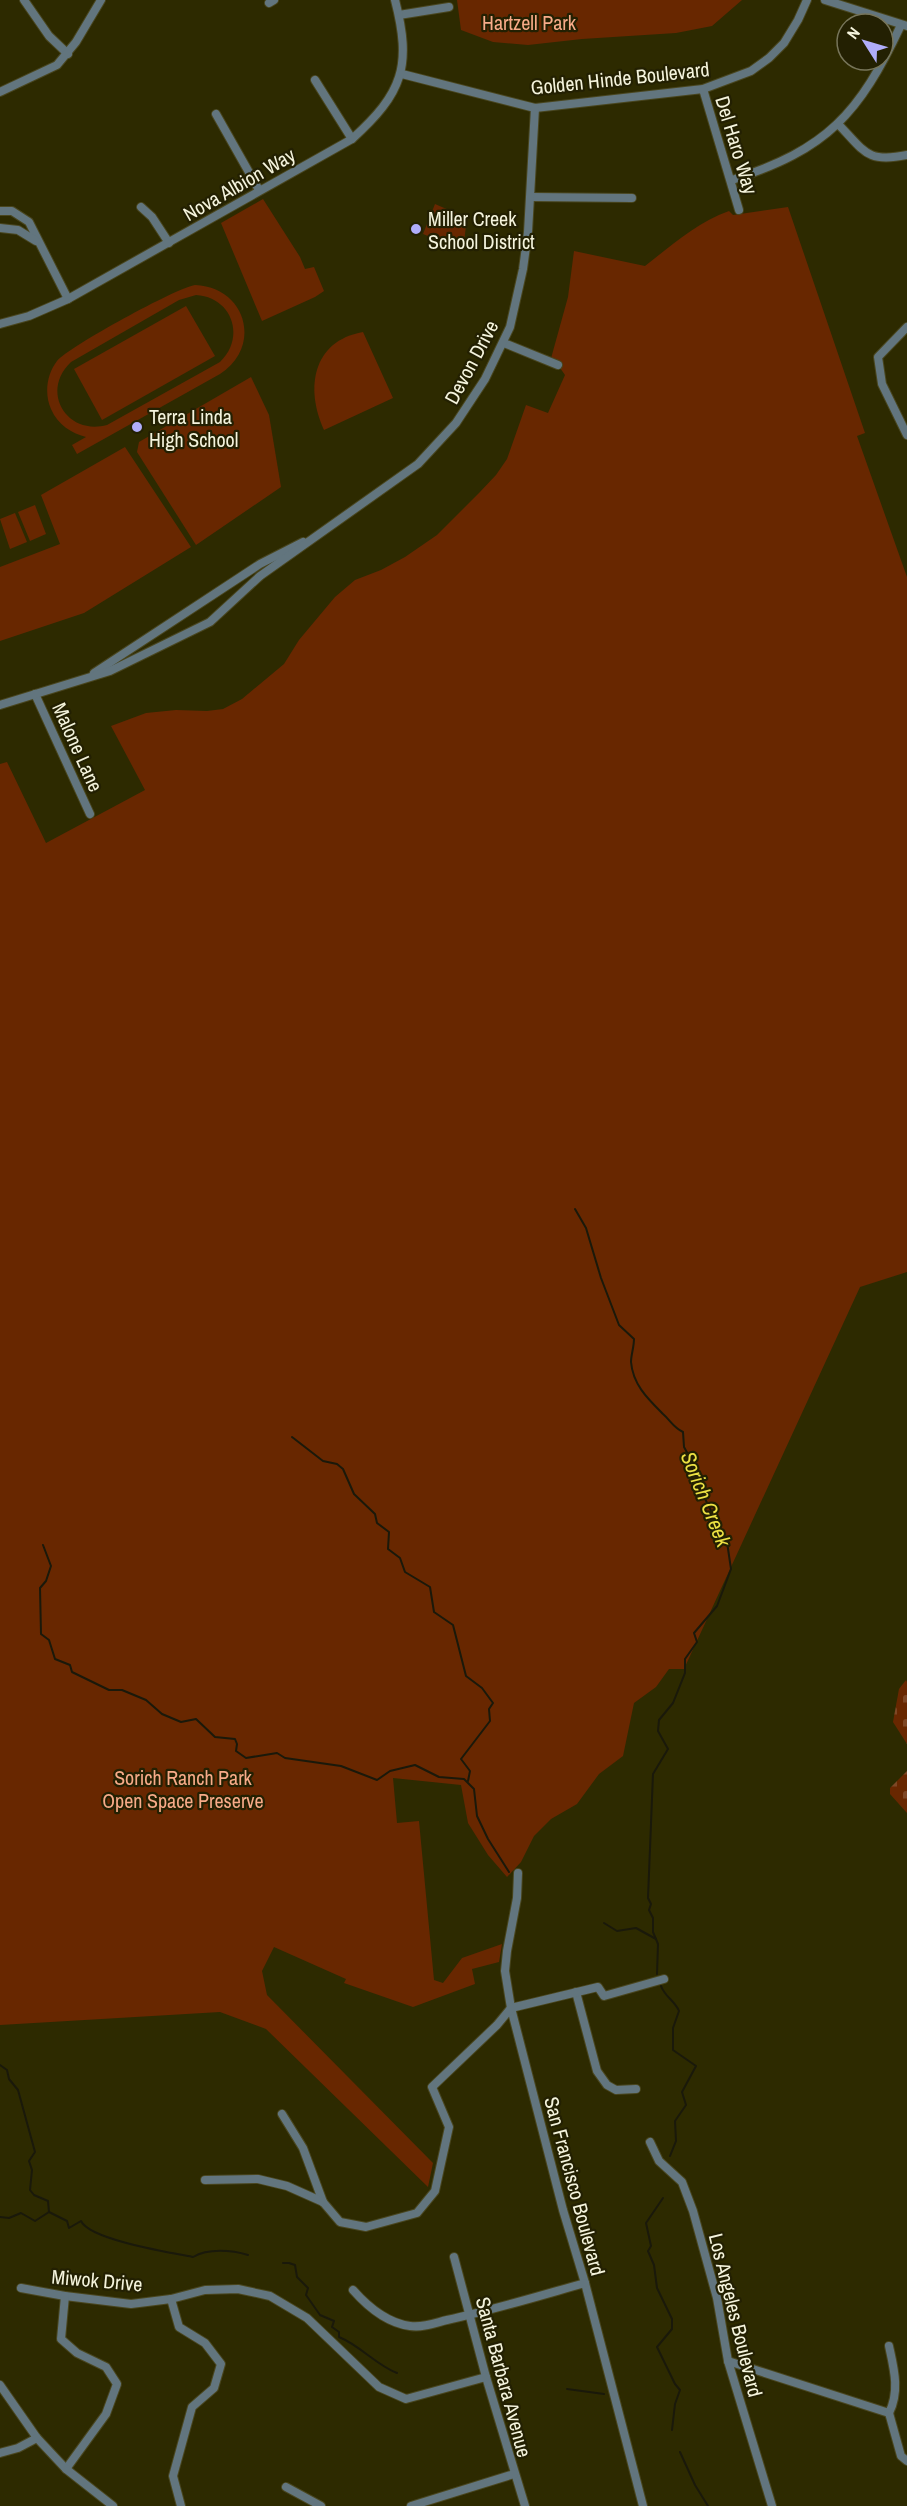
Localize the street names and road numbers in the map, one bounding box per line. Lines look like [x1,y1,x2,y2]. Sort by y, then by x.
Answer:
street label: Golden Hinde Boulevard [529,55,711,101]
street label: Del Haro Way [709,93,765,198]
street label: Nova Albion Way [178,141,301,227]
street label: Devon Drive [438,315,504,409]
street label: Malone Lane [46,698,110,796]
street label: San Francisco Boulevard [538,2094,612,2278]
street label: Los Angeles Boulevard [703,2230,769,2400]
street label: Miwok Drive [50,2263,144,2297]
street label: Santa Barbara Avenue [470,2294,538,2460]

